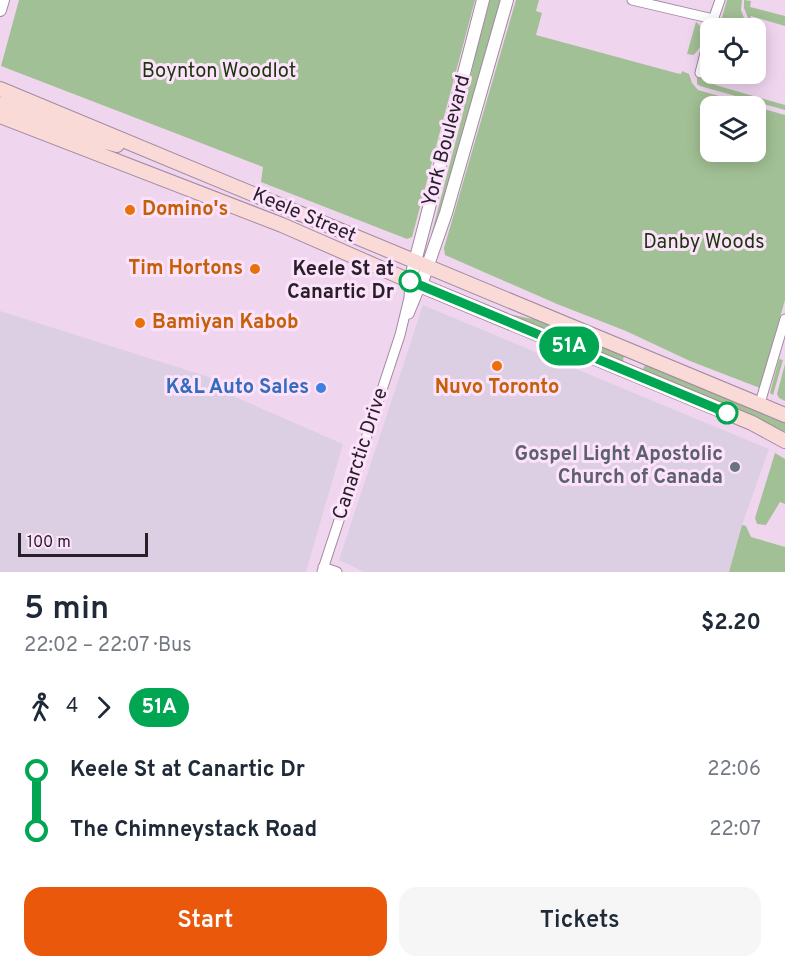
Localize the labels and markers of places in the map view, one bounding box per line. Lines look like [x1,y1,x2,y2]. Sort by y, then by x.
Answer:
place label: Domino's [142,197,228,223]
marker: Domino's [123,203,137,217]
place label: Tim Hortons [128,256,243,282]
place label: Keele St at Canartic Dr [287,257,395,306]
marker: Tim Hortons [248,262,262,276]
marker: Keele St at Canartic Dr [399,270,421,292]
place label: Bamiyan Kabob [152,310,299,336]
marker: Bamiyan Kabob [133,316,147,330]
marker: Nuvo Toronto [490,359,504,373]
place label: K&L Auto Sales [166,375,309,401]
place label: Nuvo Toronto [435,375,559,401]
marker: K&L Auto Sales [314,381,328,395]
unlabelled marker [716,402,738,424]
place label: Gospel Light Apostolic Church of Canada [515,442,723,491]
marker: Gospel Light Apostolic Church of Canada [728,460,742,474]

